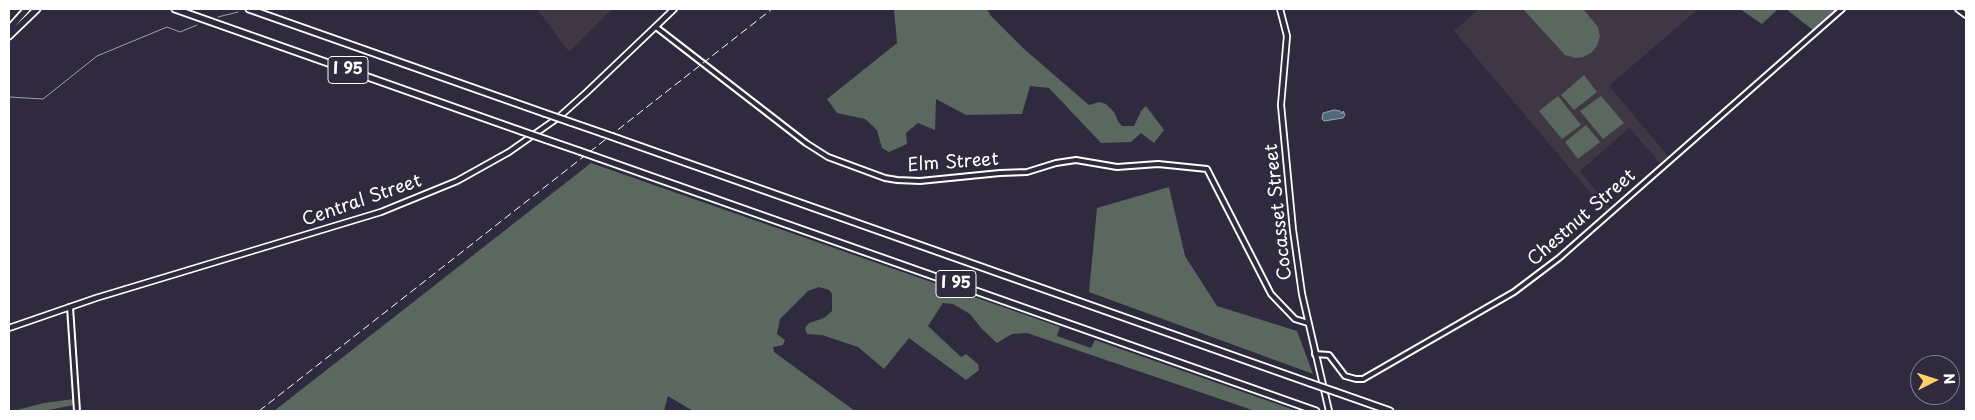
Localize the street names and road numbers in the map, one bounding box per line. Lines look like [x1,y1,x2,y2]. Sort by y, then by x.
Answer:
road number: I 95 [328,56,368,84]
street label: Cocasset Street [1261,143,1297,281]
street label: Elm Street [907,149,999,177]
street label: Chestnut Street [1524,165,1640,271]
street label: Central Street [299,170,425,232]
road number: I 95 [936,270,976,298]

